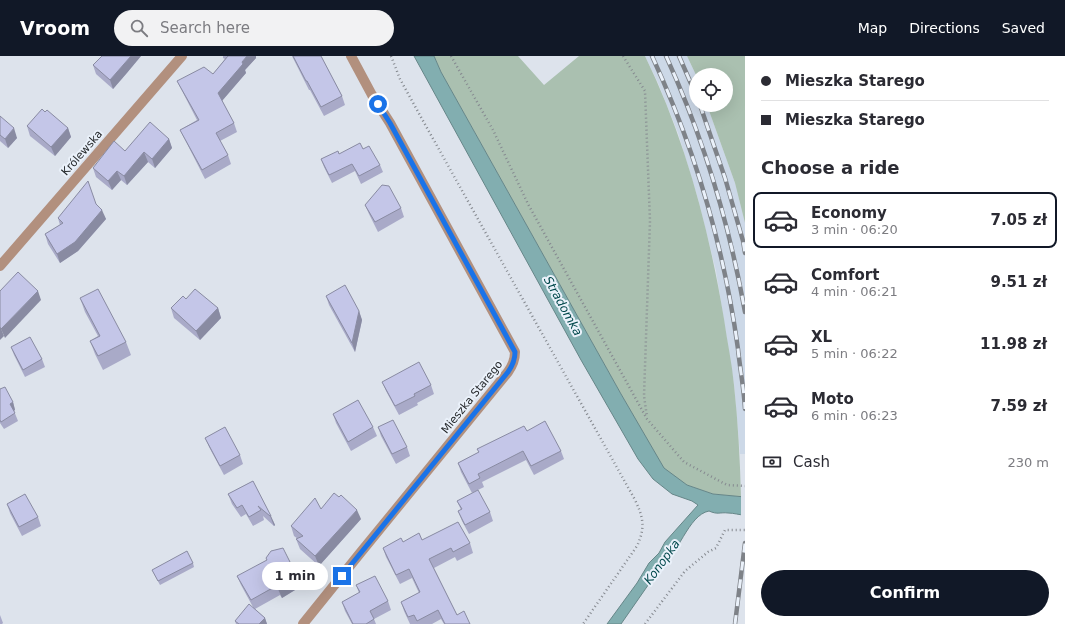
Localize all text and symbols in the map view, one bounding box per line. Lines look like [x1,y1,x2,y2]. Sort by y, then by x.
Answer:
search box [114,10,394,46]
text: Vroom [20,17,90,39]
icon: search [128,17,150,39]
text: Search here [160,19,250,37]
text: Map [858,20,887,36]
text: Directions [909,20,980,36]
text: Saved [1002,20,1045,36]
map controls [689,68,733,112]
button: locate [689,68,733,112]
text: Mieszka Starego [785,72,925,90]
route start [369,95,387,113]
text: Mieszka Starego [785,111,925,129]
street label: Królewska [59,128,105,178]
text: Choose a ride [761,157,900,178]
icon: car [763,202,799,238]
text: Economy [811,204,887,222]
text: 7.05 zł [990,211,1047,229]
text: 3 min · 06:20 [811,222,898,237]
icon: car [763,264,799,300]
text: Comfort [811,266,879,284]
text: 9.51 zł [990,273,1047,291]
water label: Stradomka [541,274,585,338]
text: 4 min · 06:21 [811,284,898,299]
icon: car [763,326,799,362]
text: XL [811,328,832,346]
text: 11.98 zł [980,335,1047,353]
text: 5 min · 06:22 [811,346,898,361]
street label: Mieszka Starego [439,358,506,436]
icon: car [763,388,799,424]
text: Moto [811,390,854,408]
text: 7.59 zł [990,397,1047,415]
text: 6 min · 06:23 [811,408,898,423]
icon: cash [761,451,783,473]
text: Cash [793,453,830,471]
text: 230 m [1007,455,1049,470]
water label: Konopka [641,537,683,587]
callout: 1 min [262,562,328,590]
route end [333,567,351,585]
text: 1 min [275,568,315,583]
button: Confirm [761,570,1049,616]

